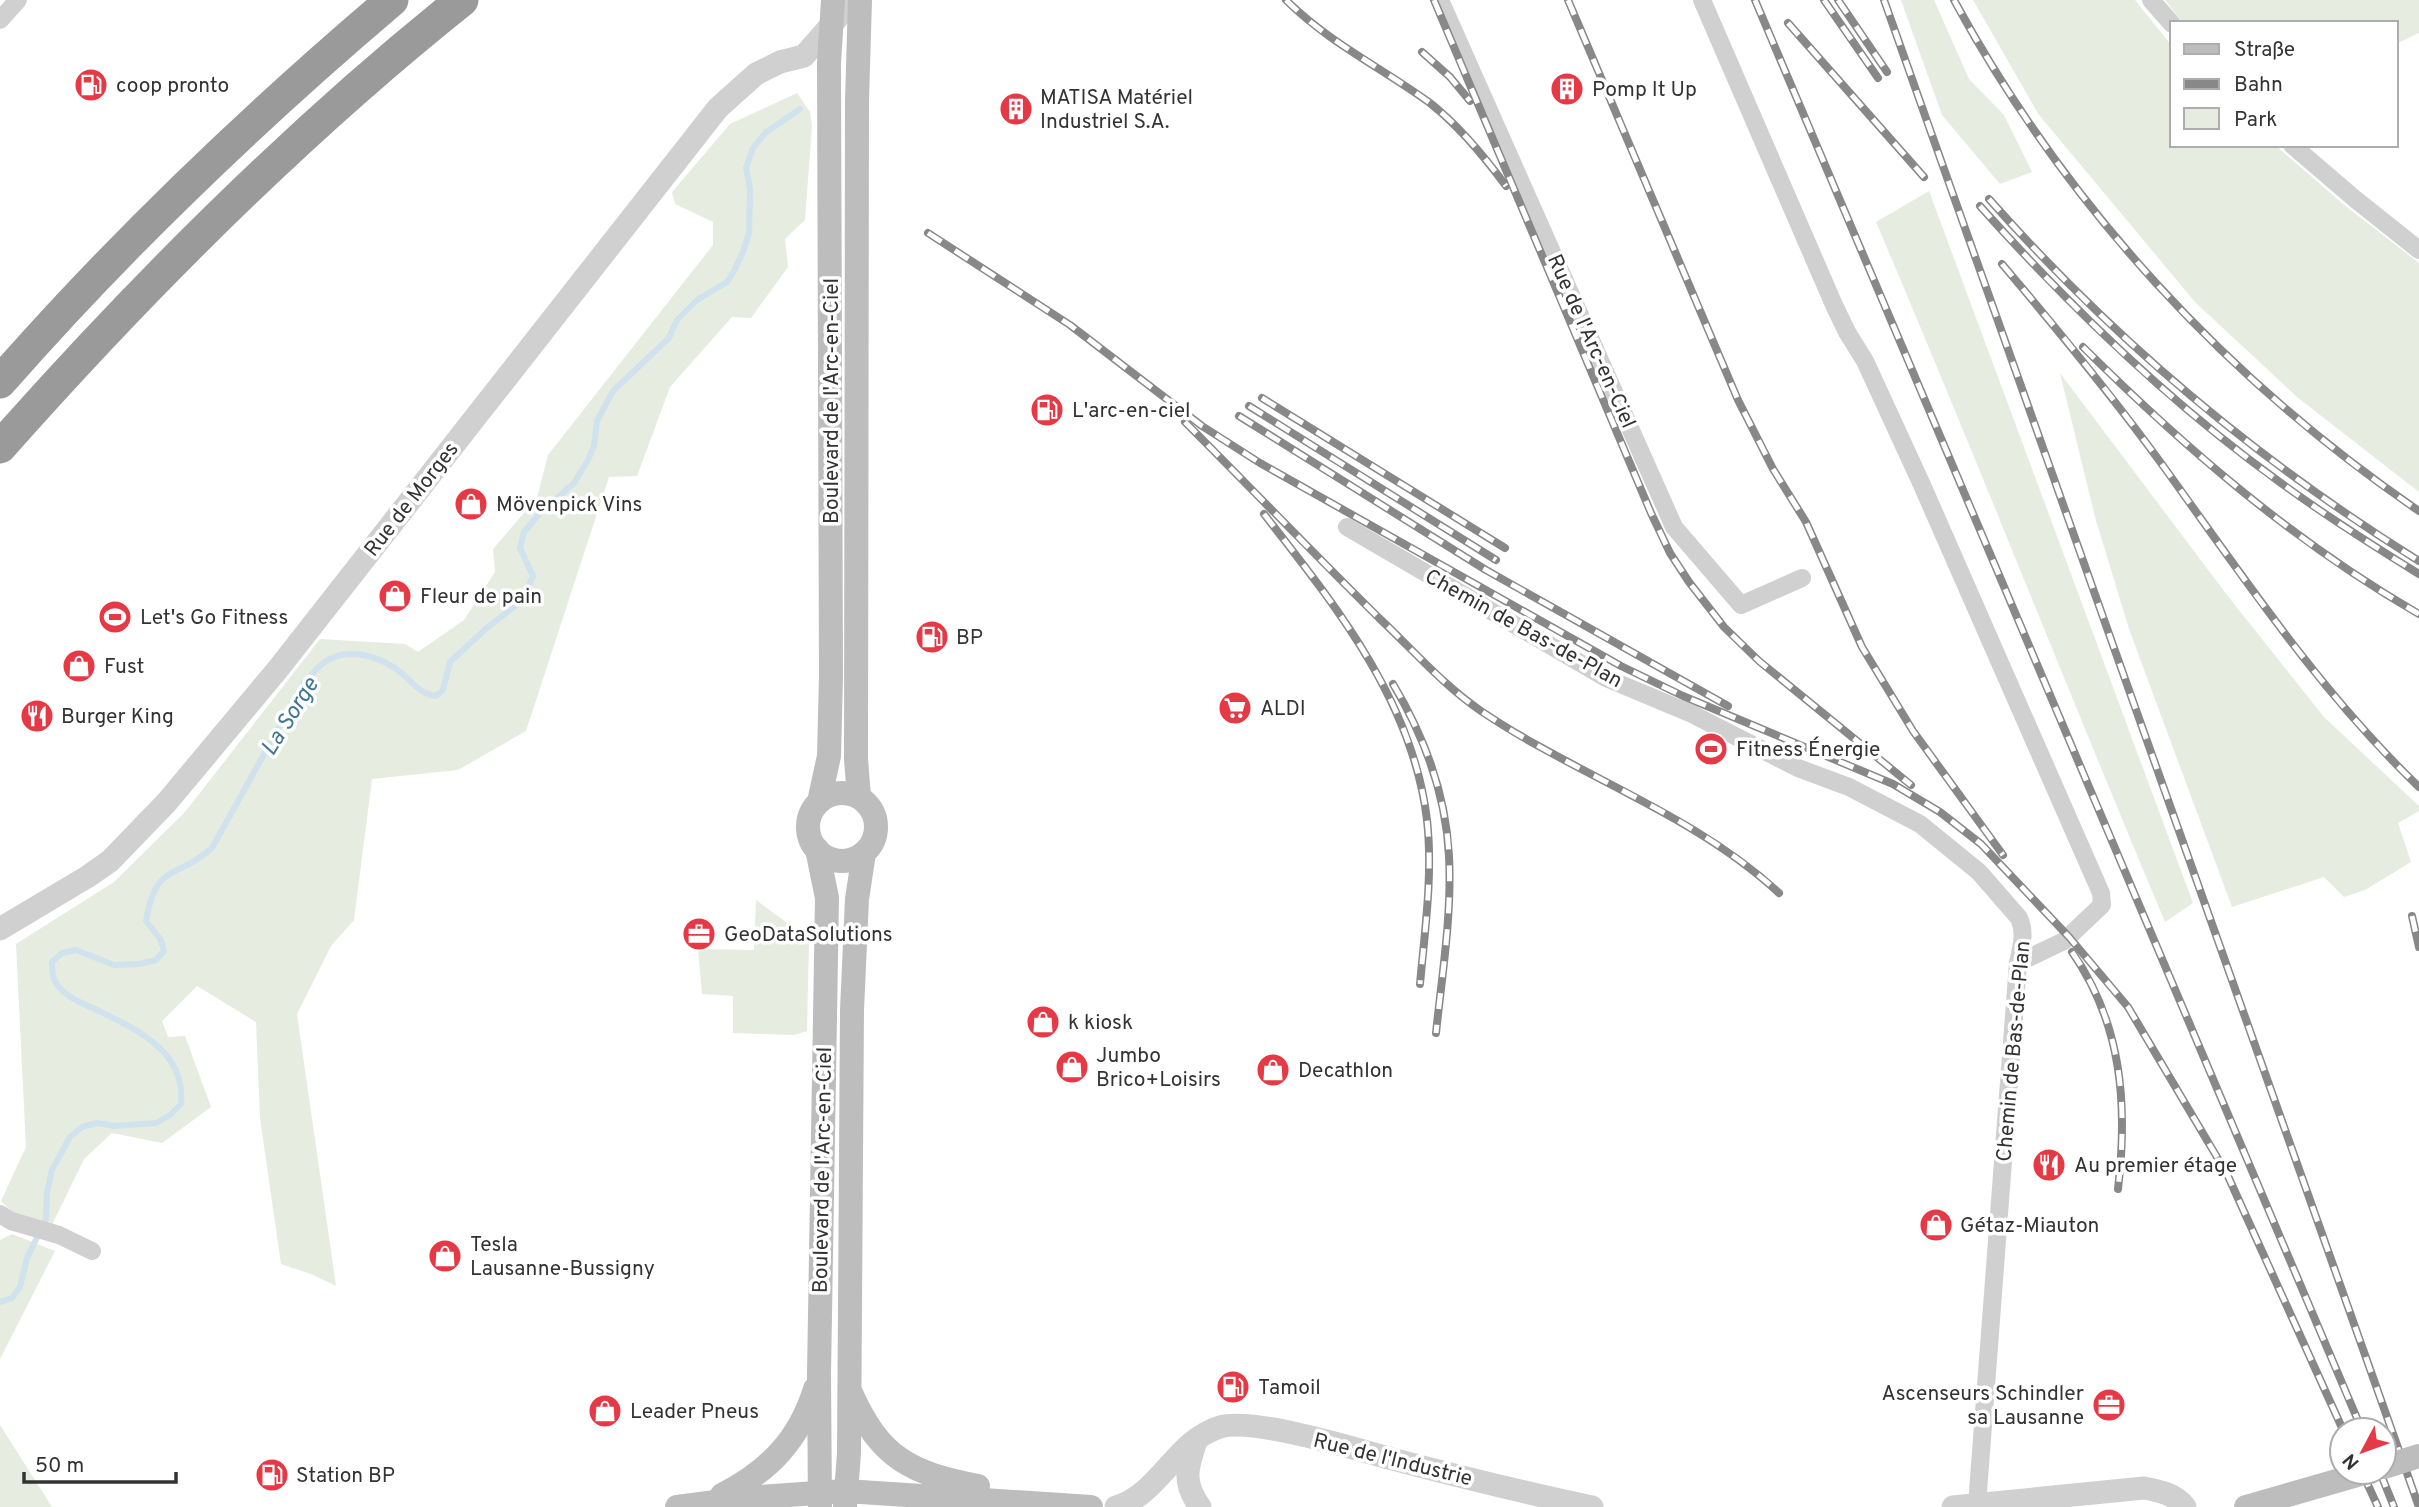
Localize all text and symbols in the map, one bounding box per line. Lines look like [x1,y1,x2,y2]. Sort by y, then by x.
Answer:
legend [2170,21,2398,147]
text: Straße [2234,37,2295,64]
fuel station icon: coop pronto [72,66,110,104]
building icon: Pomp It Up [1548,70,1586,108]
text: Bahn [2234,72,2283,99]
place label: coop pronto [116,73,229,100]
place label: Pomp It Up [1592,77,1697,104]
place label: MATISA Matériel Industriel S.A. [1040,85,1193,136]
building icon: MATISA Matériel Industriel S.A. [997,90,1035,128]
text: Park [2234,107,2277,134]
street label: Rue de l'Arc-en-Ciel [1540,250,1641,433]
street label: Boulevard de l'Arc-en-Ciel [819,278,846,524]
fuel station icon: L'arc-en-ciel [1028,391,1066,429]
place label: L'arc-en-ciel [1072,398,1191,425]
street label: Rue de Morges [359,437,465,563]
shop icon: Mövenpick Vins [452,485,490,523]
place label: Mövenpick Vins [496,492,642,519]
street label: Chemin de Bas-de-Plan [1420,564,1627,695]
shop icon: Fleur de pain [376,577,414,615]
place label: Fleur de pain [420,584,542,611]
sports icon: Let's Go Fitness [96,598,134,636]
place label: Let's Go Fitness [140,605,288,632]
fuel station icon: BP [913,618,951,656]
place label: BP [956,625,983,652]
shop icon: Fust [60,647,98,685]
place label: Fust [104,654,144,681]
water label: La Sorge [256,672,327,762]
supermarket icon: ALDI [1216,689,1254,727]
place label: ALDI [1260,696,1306,723]
restaurant icon: Burger King [18,697,56,735]
place label: Burger King [61,704,174,731]
sports icon: Fitness Énergie [1692,730,1730,768]
place label: Fitness Énergie [1736,736,1880,764]
office icon: GeoDataSolutions [680,915,718,953]
place label: GeoDataSolutions [724,922,893,949]
street label: Chemin de Bas-de-Plan [1991,939,2038,1163]
shop icon: k kiosk [1024,1003,1062,1041]
place label: k kiosk [1068,1010,1133,1037]
place label: Jumbo Brico+Loisirs [1096,1043,1221,1094]
street label: Boulevard de l'Arc-en-Ciel [808,1047,839,1293]
shop icon: Jumbo Brico+Loisirs [1053,1048,1091,1086]
shop icon: Decathlon [1254,1051,1292,1089]
place label: Decathlon [1298,1058,1393,1085]
restaurant icon: Au premier étage [2030,1146,2068,1184]
place label: Au premier étage [2074,1153,2237,1180]
shop icon: Gétaz-Miauton [1917,1206,1955,1244]
place label: Gétaz-Miauton [1960,1213,2099,1240]
place label: Tesla Lausanne-Bussigny [470,1232,655,1283]
shop icon: Tesla Lausanne-Bussigny [426,1237,464,1275]
fuel station icon: Tamoil [1214,1368,1252,1406]
place label: Tamoil [1258,1375,1321,1402]
place label: Ascenseurs Schindler sa Lausanne [1882,1381,2084,1432]
office icon: Ascenseurs Schindler sa Lausanne [2090,1386,2128,1424]
shop icon: Leader Pneus [586,1392,624,1430]
place label: Leader Pneus [630,1399,759,1426]
north arrow [2328,1416,2398,1486]
street label: Rue de l'Industrie [1310,1428,1475,1493]
scale bar [24,1440,177,1484]
text: N [2338,1448,2365,1474]
text: 50 m [35,1453,84,1480]
fuel station icon: Station BP [253,1456,291,1494]
place label: Station BP [296,1463,395,1490]

